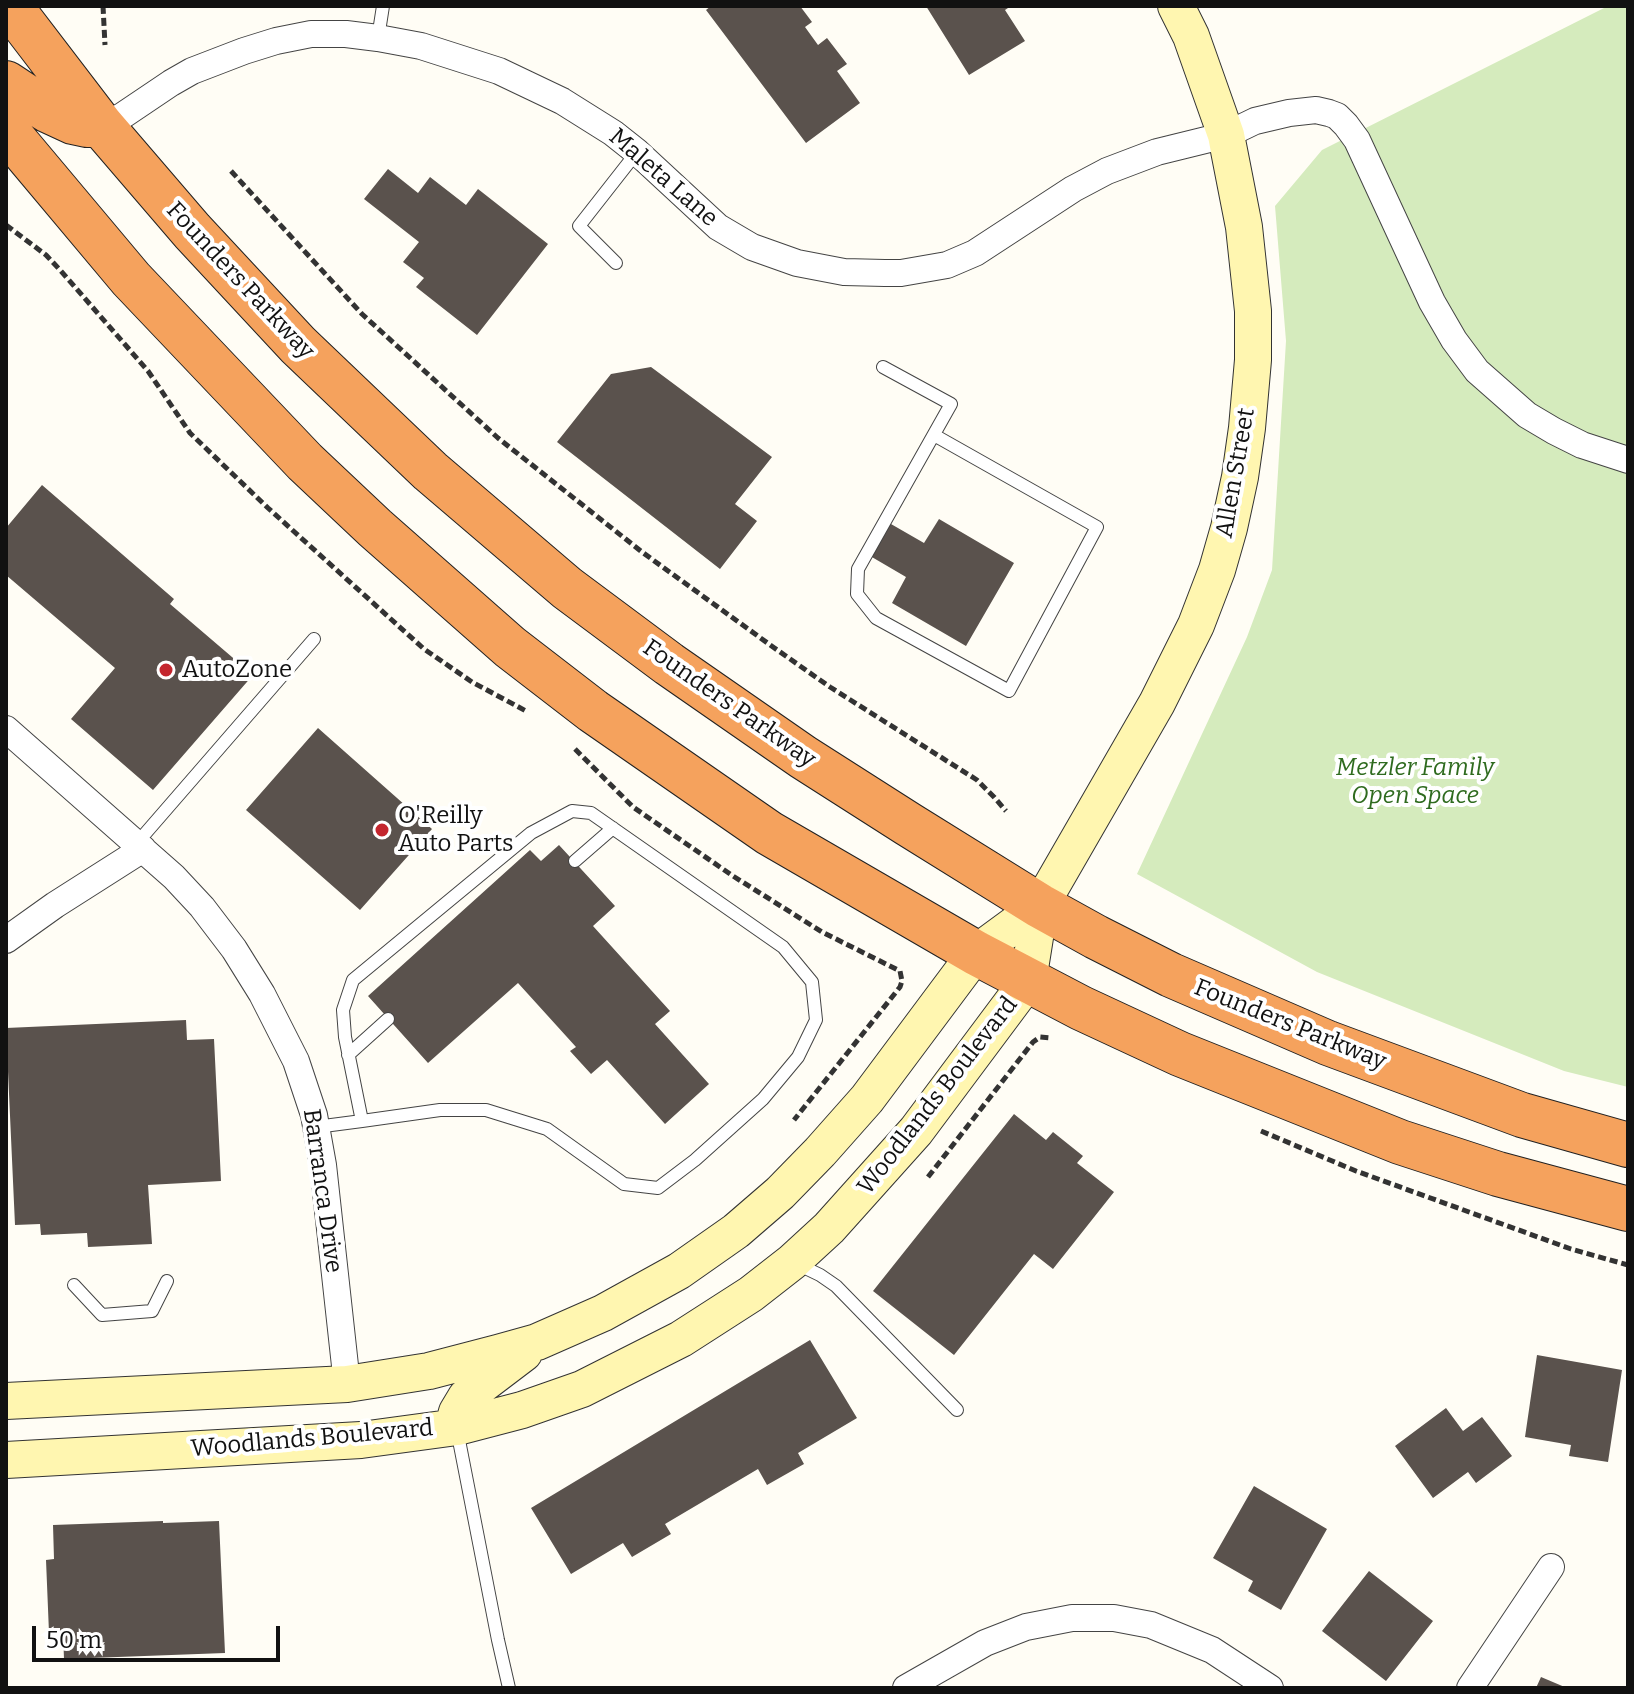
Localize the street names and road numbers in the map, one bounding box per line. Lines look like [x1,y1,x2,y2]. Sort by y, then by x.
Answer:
street label: Maleta Lane [603,123,723,233]
street label: Founders Parkway [160,196,320,366]
street label: Allen Street [1210,406,1262,540]
street label: Founders Parkway [637,634,821,774]
street label: Founders Parkway [1190,973,1390,1077]
street label: Woodlands Boulevard [852,991,1024,1201]
street label: Barranca Drive [296,1107,348,1275]
street label: Woodlands Boulevard [190,1414,434,1464]

